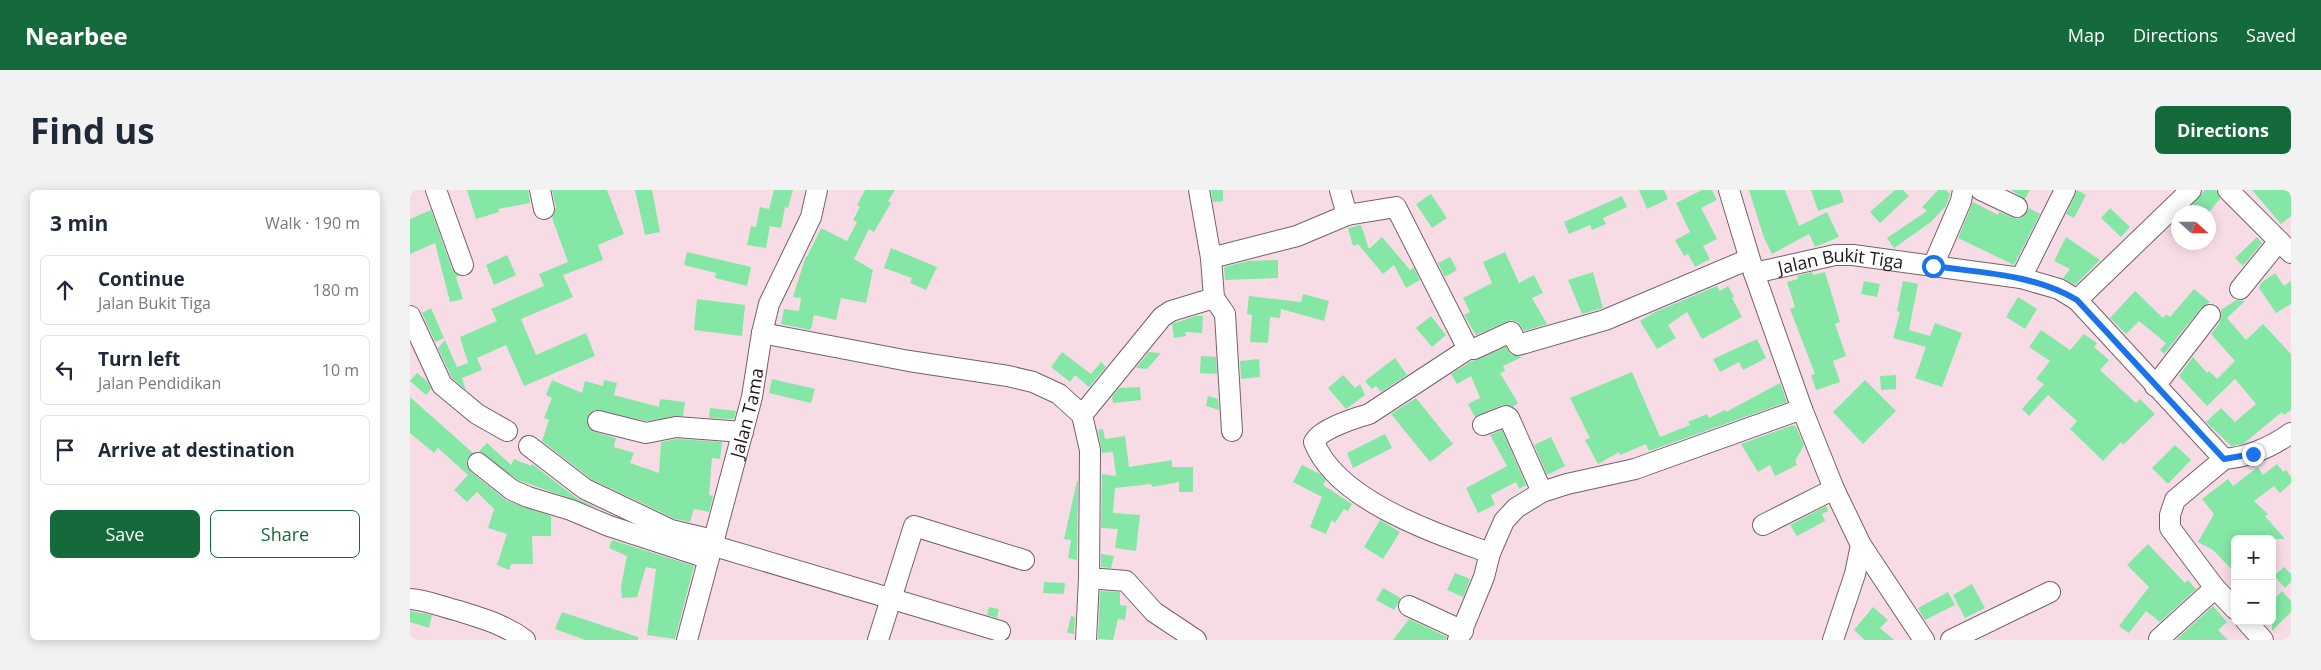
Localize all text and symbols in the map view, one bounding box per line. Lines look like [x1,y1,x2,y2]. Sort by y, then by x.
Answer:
text: Nearbee [25,19,128,52]
text: Map [2068,23,2105,47]
text: Directions [2133,23,2218,47]
text: Saved [2246,23,2296,47]
button: Directions [2155,106,2291,154]
text: Find us [30,107,155,154]
north arrow [2171,205,2216,250]
text: 3 min [50,209,108,237]
text: Walk · 190 m [265,212,360,234]
street label: Jalan Bukit Tiga [1774,243,1905,280]
route start [1922,255,1945,278]
text: Continue [98,266,185,292]
icon: ahead [51,276,79,304]
text: 180 m [313,279,359,301]
text: Jalan Bukit Tiga [98,292,211,314]
text: Turn left [98,346,180,372]
icon: left [51,356,79,384]
text: 10 m [322,359,359,381]
street label: Jalan Tama [724,366,768,462]
text: Jalan Pendidikan [98,372,221,394]
icon: arrive [51,436,79,464]
text: Arrive at destination [98,437,295,463]
route end [2242,443,2265,466]
button: Save [50,510,200,558]
button: Share [210,510,360,558]
map controls [2231,535,2276,625]
button: + [2231,535,2276,580]
button: − [2231,580,2276,625]

